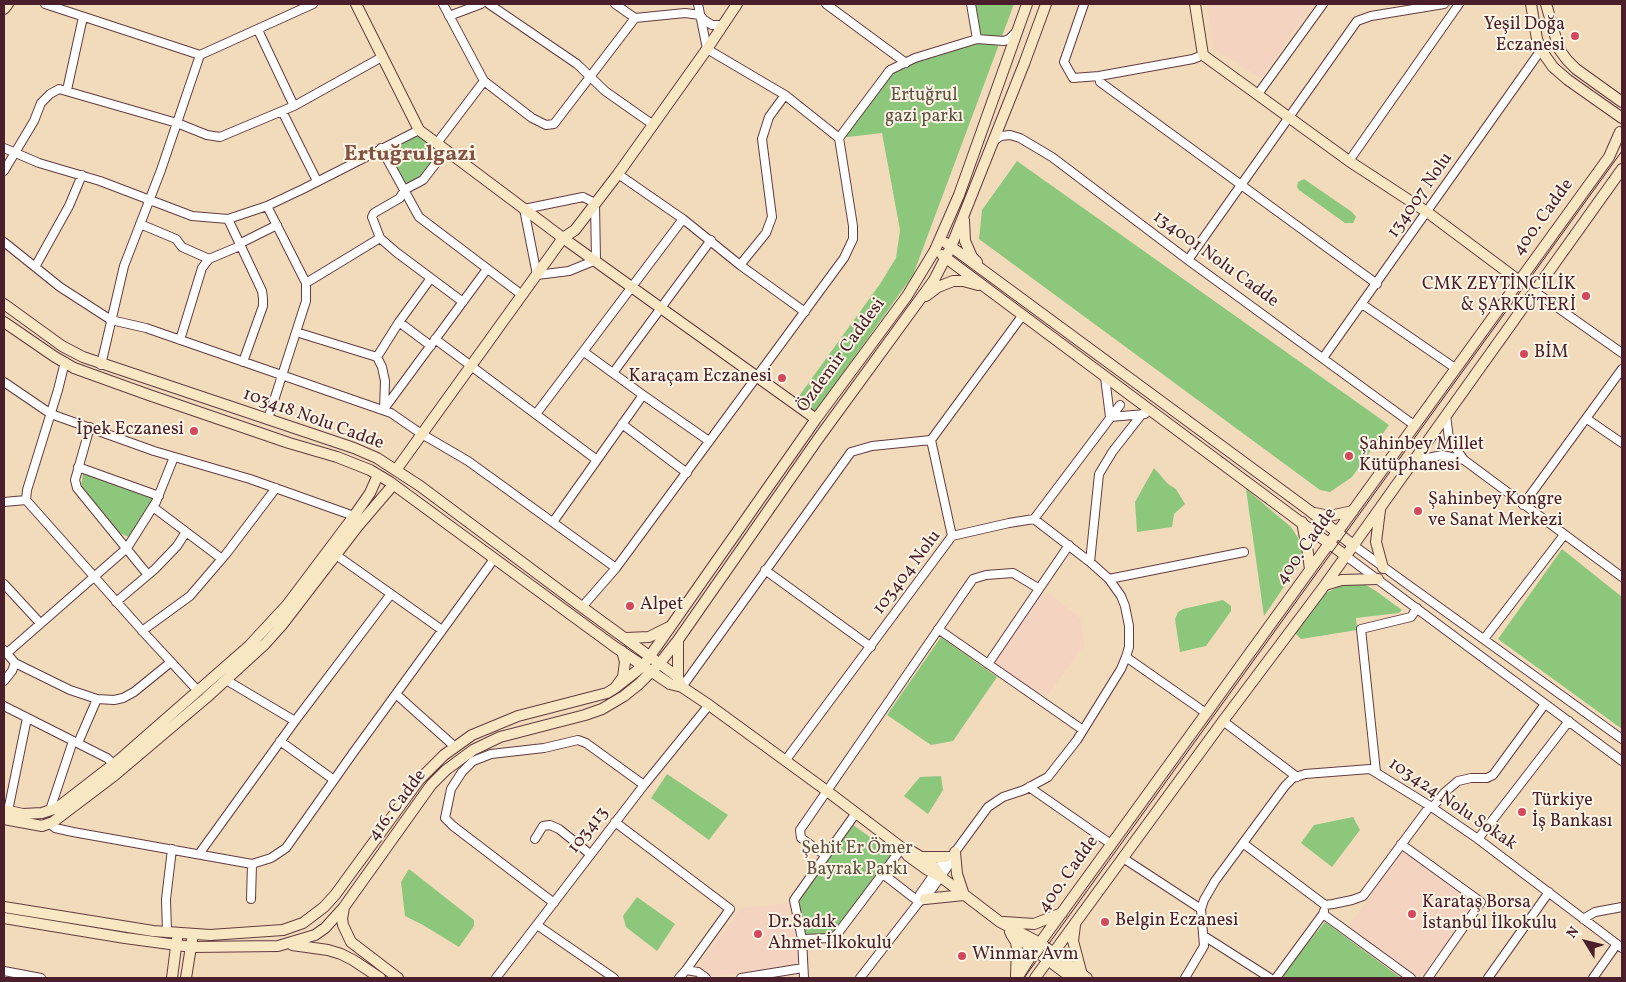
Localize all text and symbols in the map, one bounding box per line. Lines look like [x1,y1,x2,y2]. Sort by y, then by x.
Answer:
place label: Yeşil Doğa Eczanesi [1484,15,1565,58]
marker: Yeşil Doğa Eczanesi [1569,30,1581,42]
park label: Ertuğrul gazi parkı [885,86,963,128]
district label: Ertuğrulgazi [344,143,476,169]
street label: 134007 Nolu [1384,149,1458,243]
street label: 400. Cadde [1509,175,1579,261]
street label: 134001 Nolu Cadde [1148,207,1282,313]
place label: CMK ZEYTİNCİLİK & ŞARKÜTERİ [1422,275,1576,318]
marker: CMK ZEYTİNCİLİK & ŞARKÜTERİ [1580,290,1592,302]
street label: Özdemir Caddesi [793,295,891,417]
place label: BİM [1534,343,1568,365]
marker: BİM [1518,348,1530,360]
place label: Karaçam Eczanesi [629,367,772,389]
marker: Karaçam Eczanesi [776,372,788,384]
street label: 103418 Nolu Cadde [240,384,386,456]
place label: İpek Eczanesi [76,420,184,442]
marker: İpek Eczanesi [188,425,200,437]
place label: Şahinbey Millet Kütüphanesi [1359,435,1484,478]
marker: Şahinbey Millet Kütüphanesi [1343,450,1355,462]
place label: Şahinbey Kongre ve Sanat Merkezi [1428,490,1563,532]
street label: 400. Cadde [1272,504,1342,590]
marker: Şahinbey Kongre ve Sanat Merkezi [1412,505,1424,517]
street label: 103404 Nolu [869,527,947,619]
place label: Alpet [640,595,683,617]
marker: Alpet [624,600,636,612]
street label: 103424 Nolu Sokak [1384,754,1520,856]
street label: 416. Cadde [364,766,432,846]
place label: Türkiye İş Bankası [1532,791,1612,834]
street label: 103413 [564,803,614,859]
marker: Türkiye İş Bankası [1516,806,1528,818]
street label: 400. Cadde [1034,832,1104,918]
park label: Şehit Er Ömer Bayrak Parkı [801,839,913,882]
place label: Karataş Borsa İstanbul İlkokulu [1422,893,1557,936]
marker: Karataş Borsa İstanbul İlkokulu [1406,908,1418,920]
place label: Belgin Eczanesi [1115,911,1238,933]
place label: Dr.Sadık Ahmet İlkokulu [768,913,892,956]
marker: Belgin Eczanesi [1099,916,1111,928]
north arrow [1561,917,1611,967]
text: N [1563,923,1584,943]
marker: Dr.Sadık Ahmet İlkokulu [752,928,764,940]
place label: Winmar Avm [972,945,1079,967]
marker: Winmar Avm [956,950,968,962]

